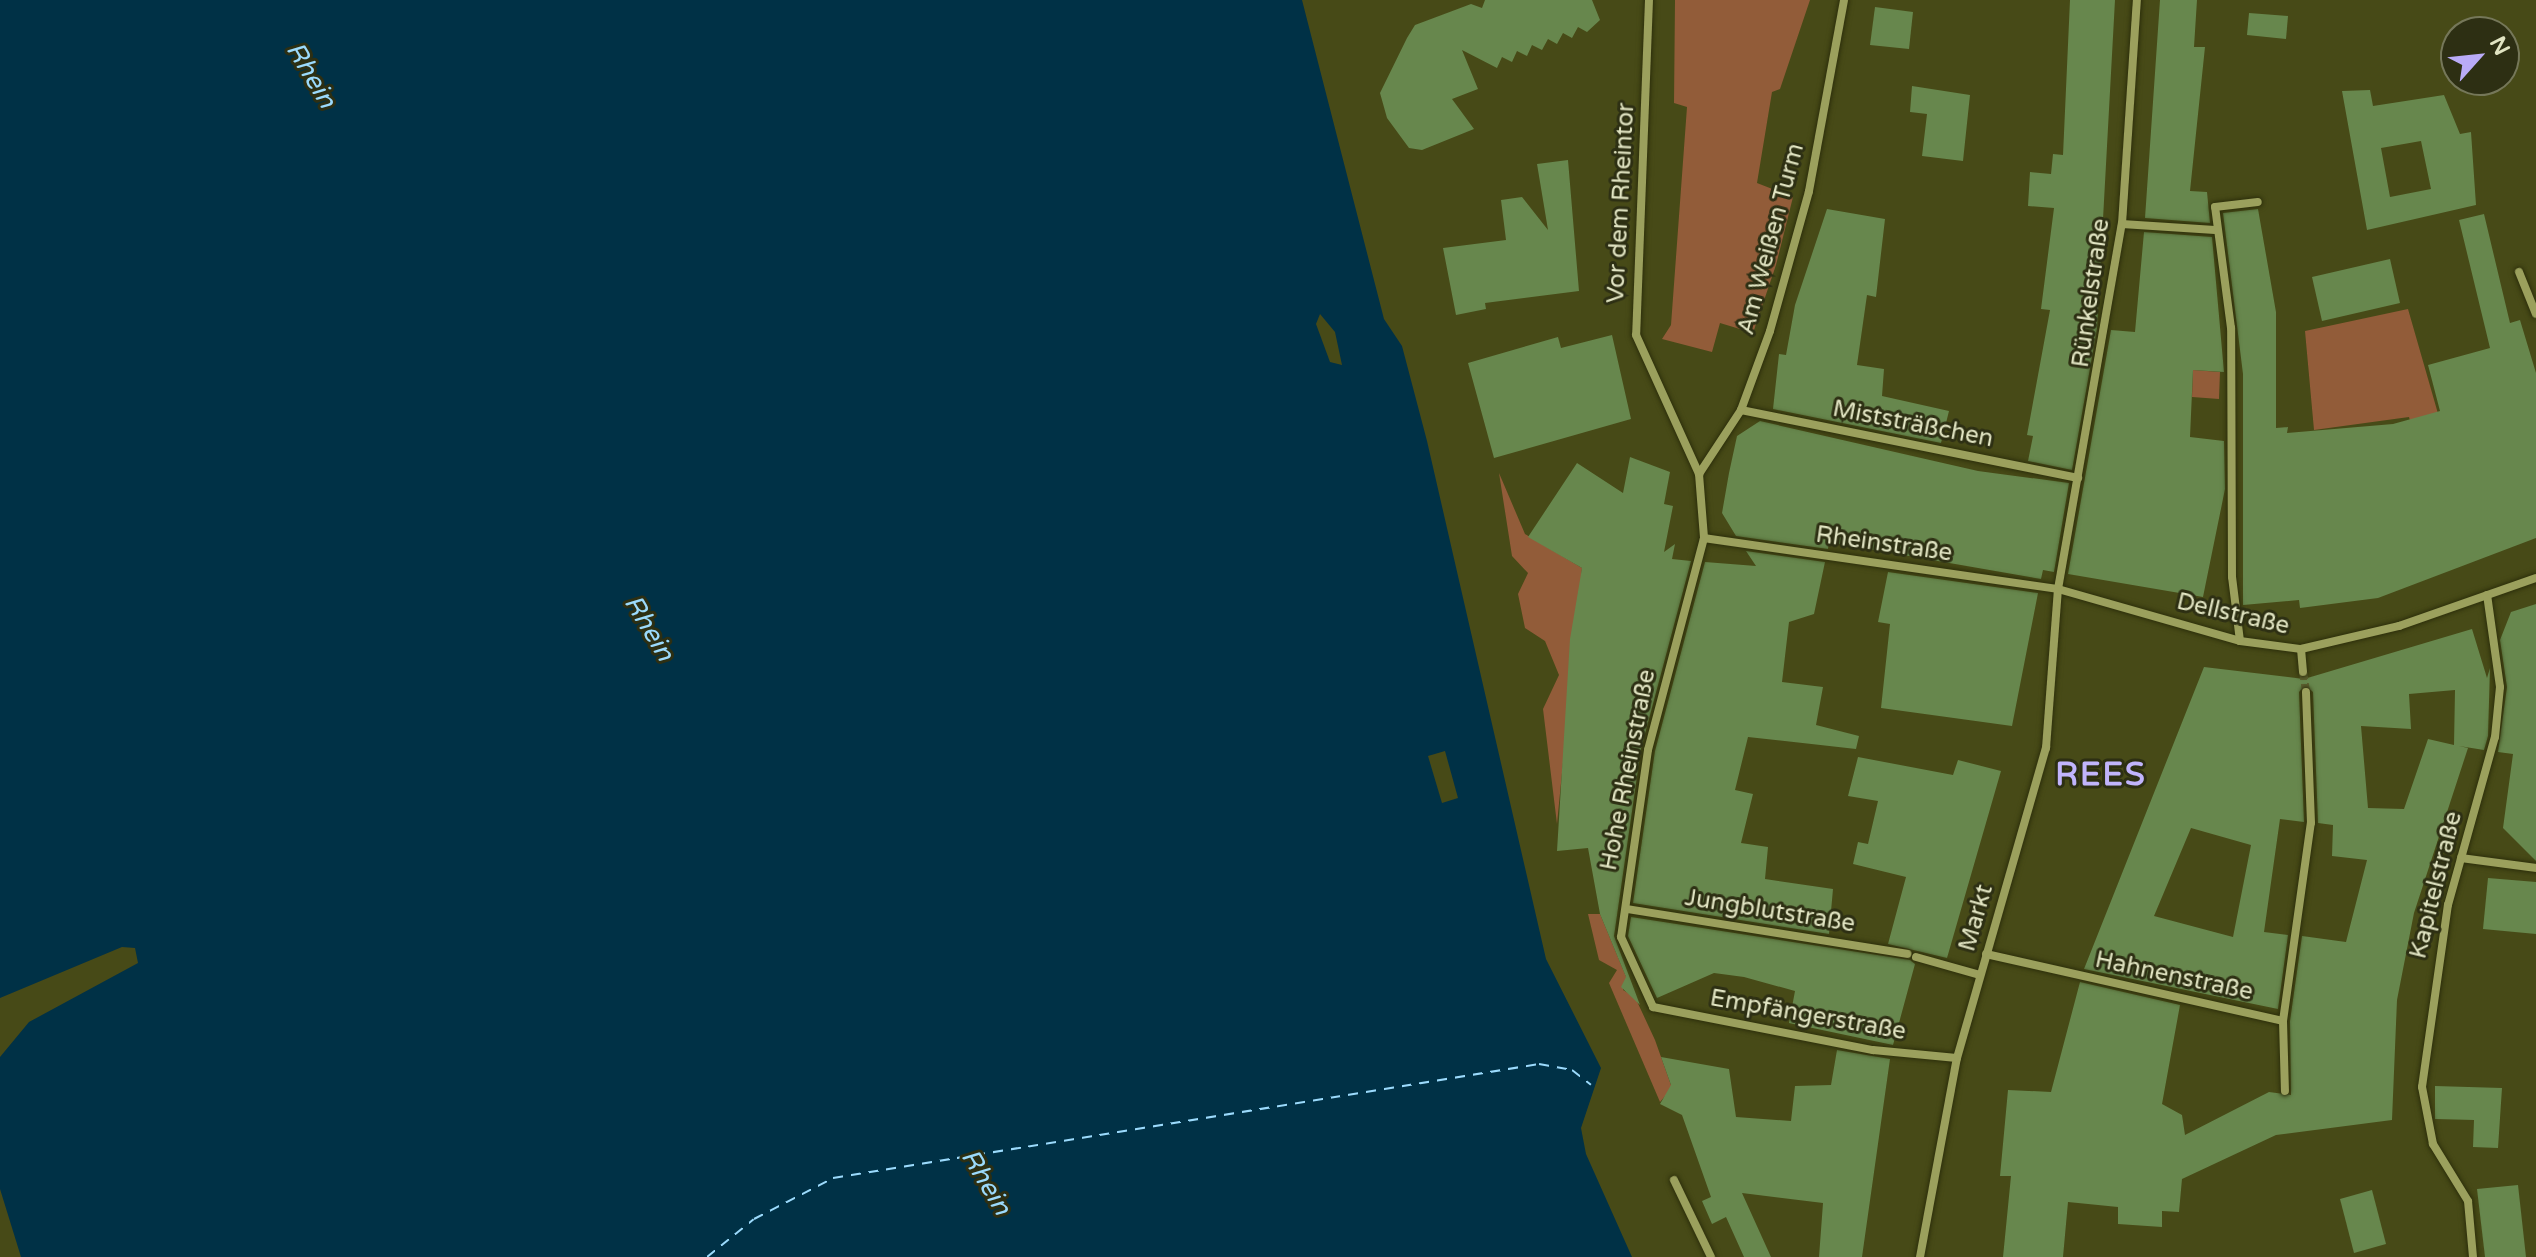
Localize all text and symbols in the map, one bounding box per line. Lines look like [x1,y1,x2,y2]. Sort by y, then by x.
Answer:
north arrow [2440,16,2520,96]
text: N [2484,32,2515,60]
water label: Rhein [279,36,343,114]
street label: Vor dem Rheintor [1601,102,1641,304]
street label: Am Weißen Turm [1732,140,1810,338]
street label: Rünkelstraße [2066,217,2116,369]
street label: Miststräßchen [1830,394,1996,454]
street label: Rheinstraße [1814,520,1954,568]
street label: Dellstraße [2174,587,2292,641]
water label: Rhein [617,589,681,667]
street label: Hohe Rheinstraße [1594,667,1662,873]
district label: REES [2055,756,2147,794]
street label: Kapitelstraße [2404,808,2468,962]
street label: Markt [1953,881,1999,955]
street label: Jungblutstraße [1683,883,1857,939]
street label: Hahnenstraße [2093,945,2255,1007]
street label: Empfängerstraße [1708,984,1908,1046]
water label: Rhein [954,1143,1018,1221]

